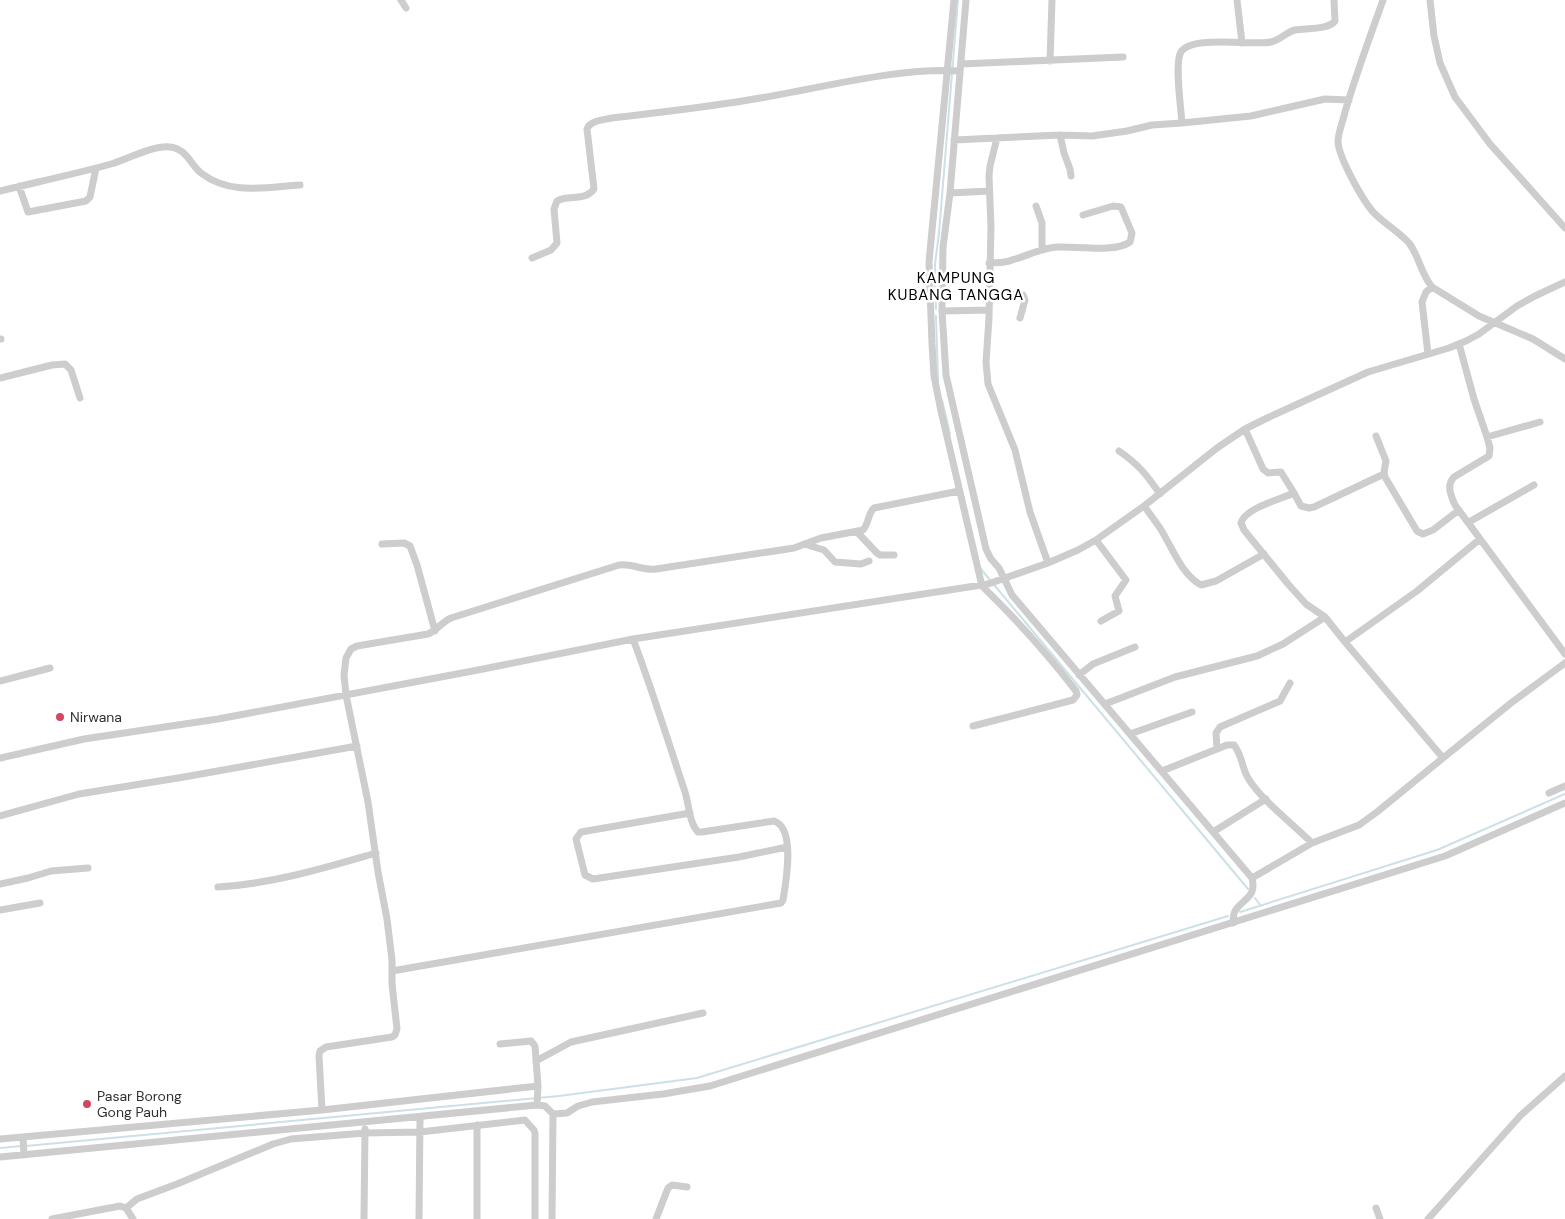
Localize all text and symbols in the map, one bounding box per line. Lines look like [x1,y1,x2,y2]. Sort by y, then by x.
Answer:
district label: KAMPUNG KUBANG TANGGA [888,268,1024,305]
place label: Nirwana [70,708,122,726]
marker: Nirwana [54,711,66,723]
place label: Pasar Borong Gong Pauh [97,1087,182,1121]
marker: Pasar Borong Gong Pauh [81,1098,93,1110]

